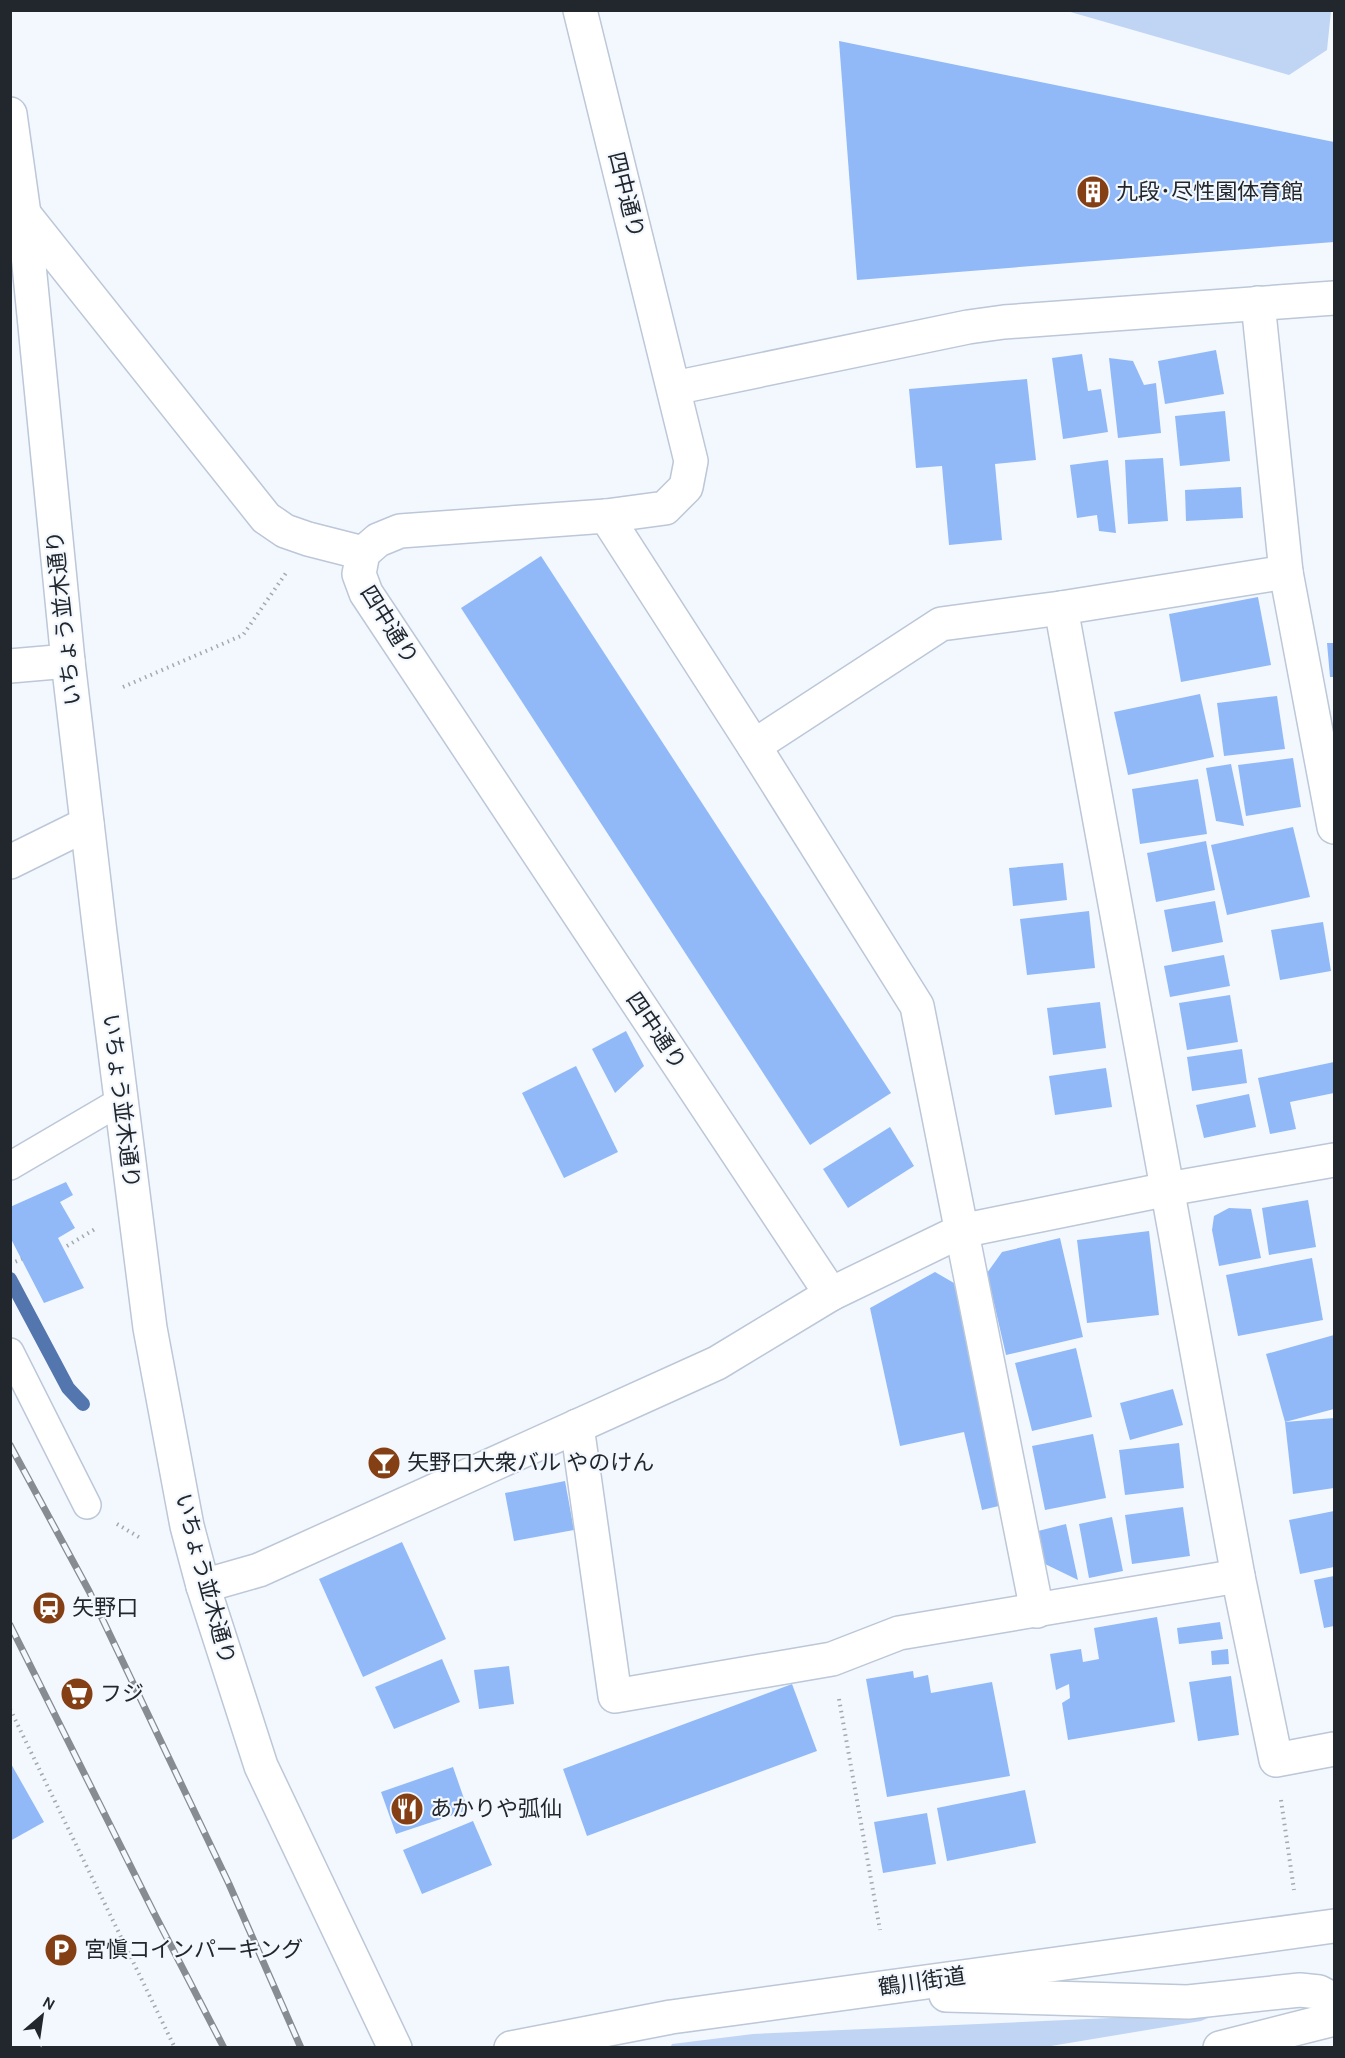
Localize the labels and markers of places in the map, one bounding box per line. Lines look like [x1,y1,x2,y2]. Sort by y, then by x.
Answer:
building icon: 九段･尽性園体育館 [1075,174,1111,210]
place label: 九段･尽性園体育館 [1116,179,1303,205]
bar icon: 矢野口大衆バル やのけん [366,1445,402,1481]
place label: 矢野口大衆バル やのけん [407,1450,654,1476]
station icon: 矢野口 [31,1590,67,1626]
place label: 矢野口 [72,1595,138,1621]
supermarket icon: フジ [59,1676,95,1712]
place label: フジ [100,1681,144,1707]
restaurant icon: あかりや弧仙 [389,1791,425,1827]
place label: あかりや弧仙 [430,1796,562,1822]
parking icon: 宮愼コインパーキング [43,1932,79,1968]
place label: 宮愼コインパーキング [84,1937,303,1963]

